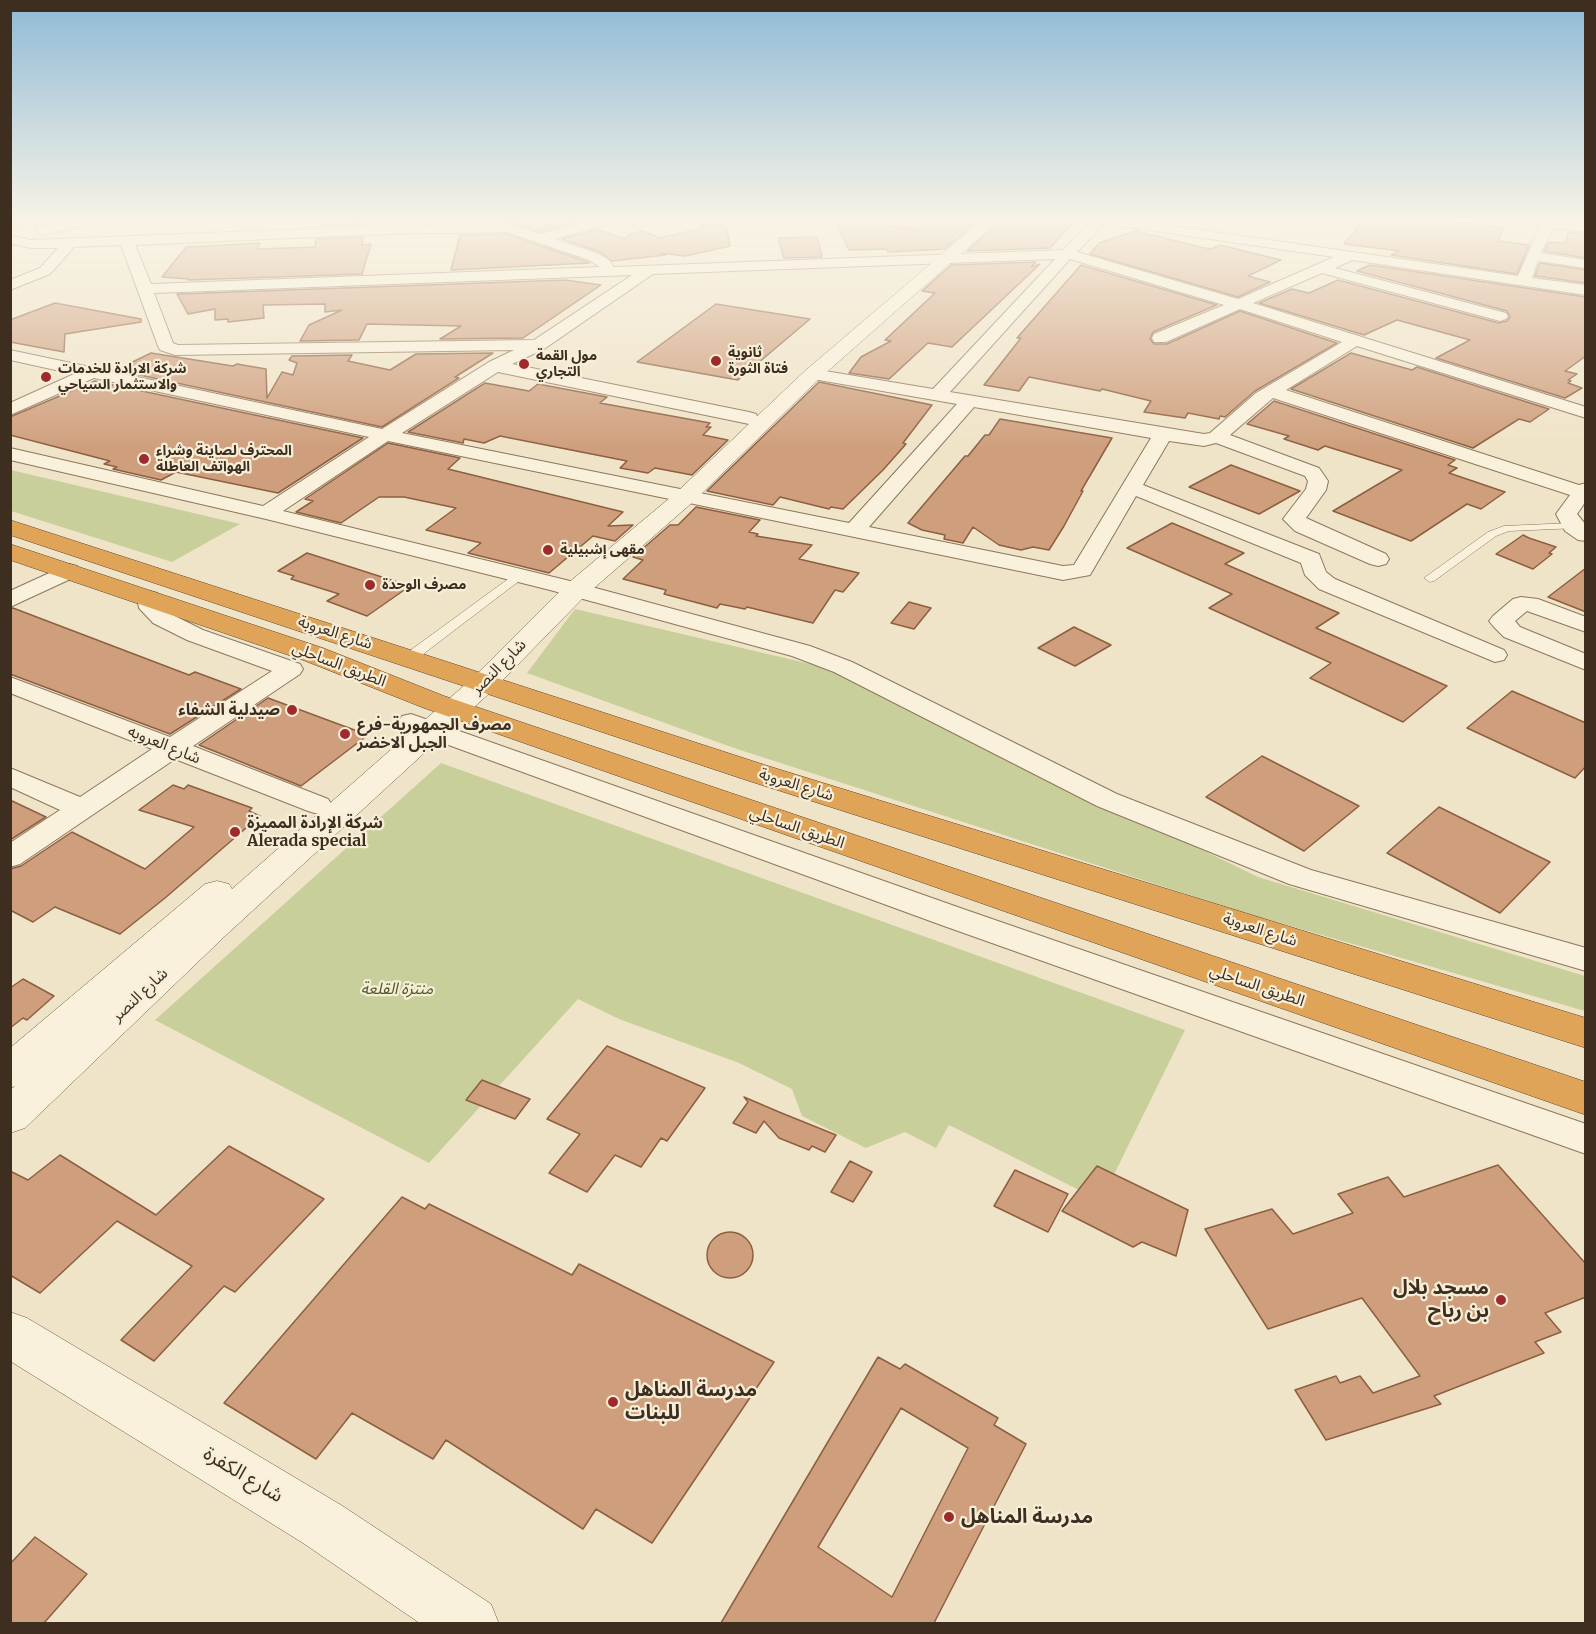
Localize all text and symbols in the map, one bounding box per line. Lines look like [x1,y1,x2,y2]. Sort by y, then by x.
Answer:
place label: ثانوية فتاة الثورة [728,345,788,378]
place label: مول القمة التجاري [536,348,597,380]
marker: ثانوية فتاة الثورة [709,354,723,368]
marker: مول القمة التجاري [517,357,531,371]
place label: شركة الارادة للخدمات والاستثمار السياحي [58,361,187,394]
marker: شركة الارادة للخدمات والاستثمار السياحي [39,370,53,384]
place label: المحترف لصاينة وشراء الهواتف العاطلة [156,443,292,476]
marker: المحترف لصاينة وشراء الهواتف العاطلة [137,452,151,466]
place label: مقهى إشبيلية [560,542,645,558]
marker: مقهى إشبيلية [541,543,555,557]
place label: مصرف الوحدة [382,577,466,593]
marker: مصرف الوحدة [363,578,377,592]
street label: شارع العروبة [295,612,375,654]
street label: شارع النصر [467,635,531,699]
street label: الطريق الساحلي [289,638,389,692]
place label: صيدلية الشفاء [178,700,280,720]
marker: صيدلية الشفاء [285,703,299,717]
place label: مصرف الجمهورية-فرع الجبل الاخضر [357,715,511,753]
street label: شارع العروبه [125,722,203,768]
marker: مصرف الجمهورية-فرع الجبل الاخضر [338,727,352,741]
street label: شارع العروبة [756,765,836,805]
street label: الطريق الساحلي [747,803,847,853]
place label: شركة الإرادة المميزة Alerada special [247,813,383,851]
marker: شركة الإرادة المميزة Alerada special [228,825,242,839]
street label: شارع العروبة [1220,909,1300,951]
street label: الطريق الساحلي [1207,961,1307,1011]
street label: شارع النصر [108,964,172,1026]
park label: منتزة القلعة [361,979,433,999]
place label: مسجد بلال بن رباح [1393,1276,1489,1323]
marker: مسجد بلال بن رباح [1494,1293,1508,1307]
place label: مدرسة المناهل للبنات [625,1378,757,1425]
marker: مدرسة المناهل للبنات [606,1395,620,1409]
street label: شارع الكفرة [199,1442,287,1508]
place label: مدرسة المناهل [961,1505,1093,1529]
marker: مدرسة المناهل [942,1510,956,1524]

